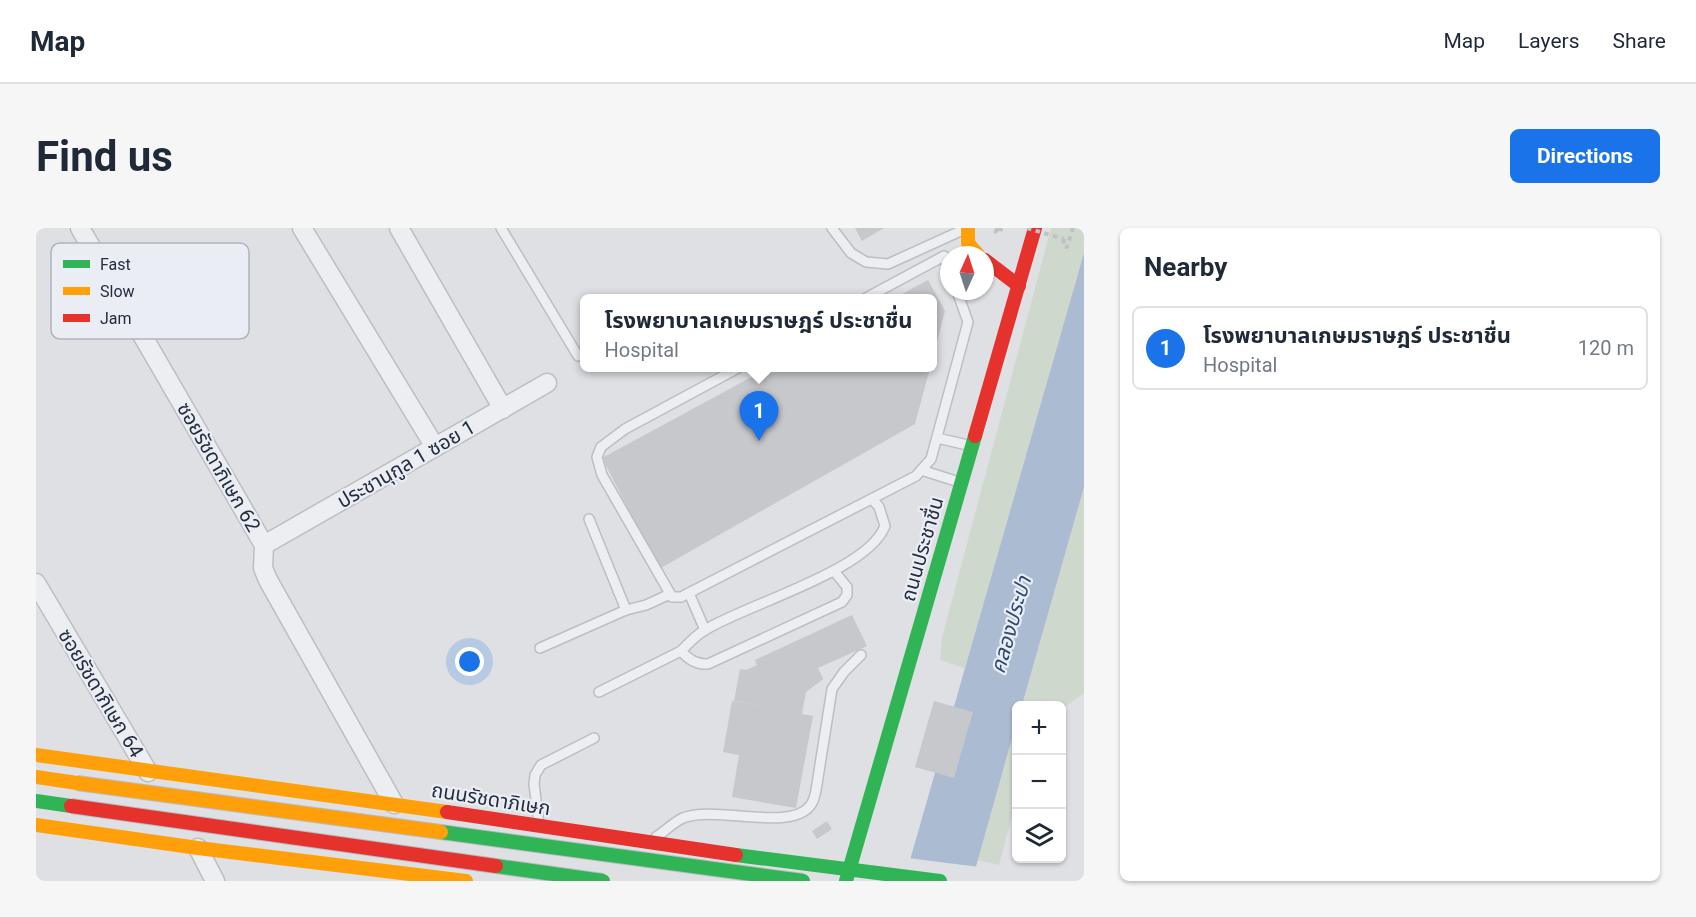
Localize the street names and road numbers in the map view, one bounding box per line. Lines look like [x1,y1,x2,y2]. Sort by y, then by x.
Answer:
street label: ซอยรัชดาภิเษก 62 [172,398,266,536]
street label: ประชานุกูล 1 ซอย 1 [333,415,480,514]
street label: ถนนประชาชื่น [894,493,948,604]
street label: ซอยรัชดาภิเษก 64 [53,624,149,762]
street label: ถนนรัชดาภิเษก [430,778,552,820]

